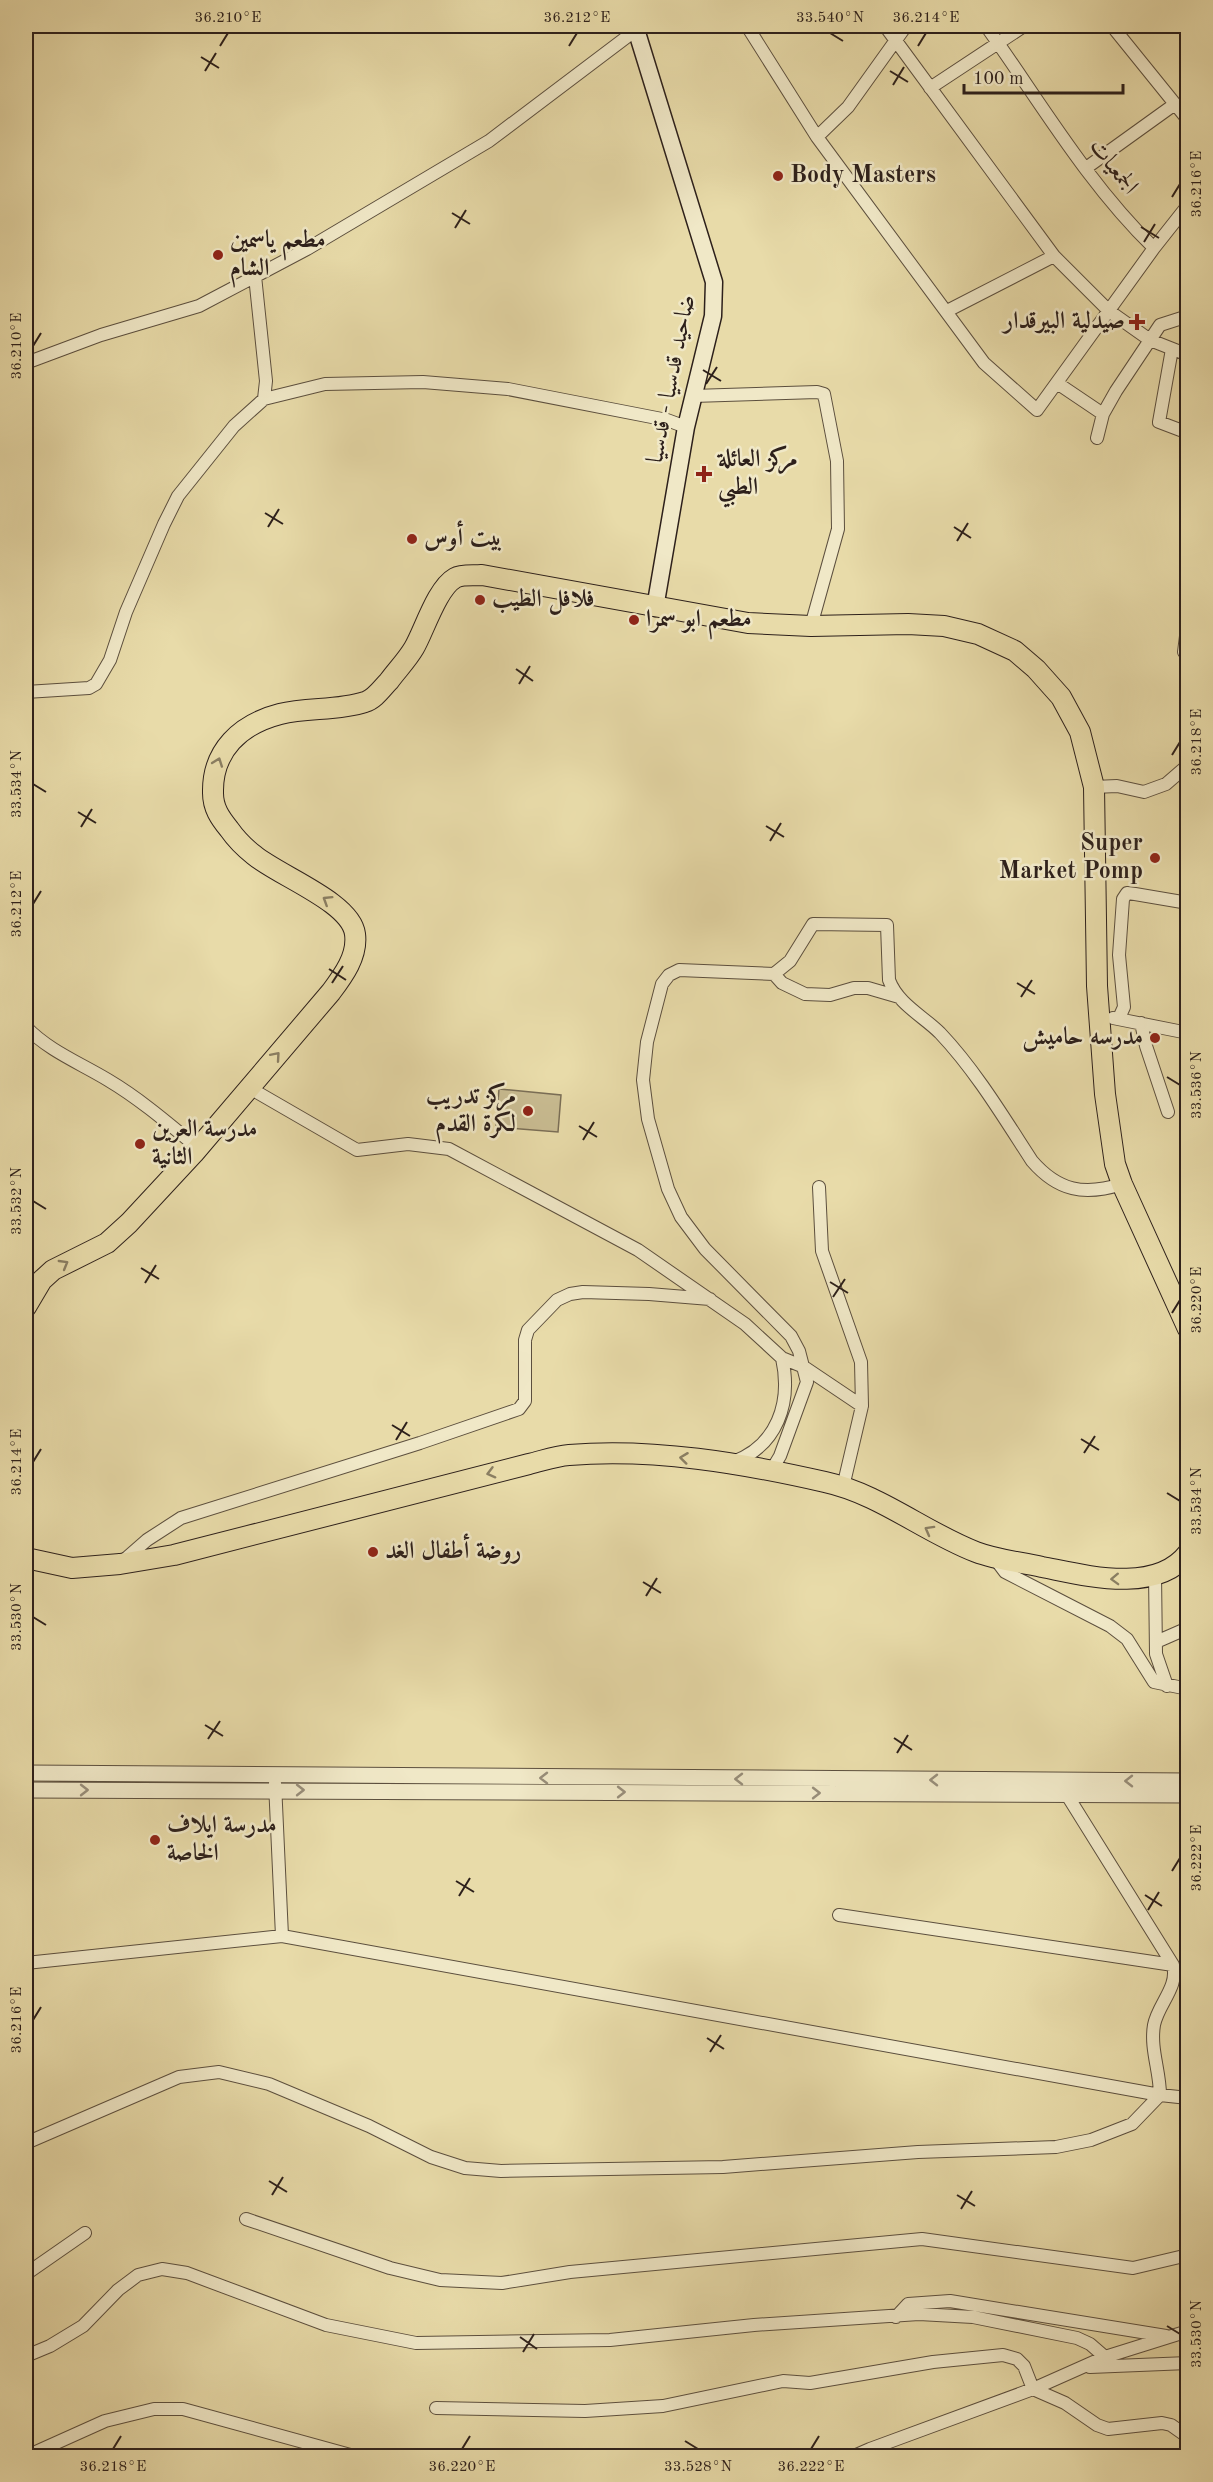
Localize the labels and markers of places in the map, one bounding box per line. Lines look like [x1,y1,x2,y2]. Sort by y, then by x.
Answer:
place label: Body Masters [790,164,936,188]
marker: Body Masters [771,169,785,183]
place label: مطعم ياسمين الشام [230,228,326,288]
marker: مطعم ياسمين الشام [211,248,225,262]
place label: صيدلية البيرقدار [1001,309,1125,334]
marker: صيدلية البيرقدار [1130,315,1144,329]
place label: مركز العائلة الطبي [716,445,798,508]
marker: مركز العائلة الطبي [695,465,713,483]
place label: بيت أوس [424,520,502,552]
marker: بيت أوس [405,532,419,546]
place label: فلافل الطيب [492,587,595,615]
marker: فلافل الطيب [473,593,487,607]
place label: مطعم ابو سمرا [646,608,752,640]
marker: مطعم ابو سمرا [627,613,641,627]
place label: Super Market Pomp [999,832,1143,884]
marker: Super Market Pomp [1148,851,1162,865]
place label: مدرسه حاميش [1022,1025,1143,1052]
marker: مدرسه حاميش [1148,1031,1162,1045]
place label: مركز تدريب لكرة القدم [426,1082,516,1144]
marker: مركز تدريب لكرة القدم [521,1104,535,1118]
place label: مدرسة العرين الثانية [152,1117,257,1170]
marker: مدرسة العرين الثانية [133,1137,147,1151]
place label: روضة أطفال الغد [385,1533,522,1565]
marker: روضة أطفال الغد [366,1545,380,1559]
place label: مدرسة ايلاف الخاصة [167,1814,277,1866]
marker: مدرسة ايلاف الخاصة [148,1833,162,1847]

